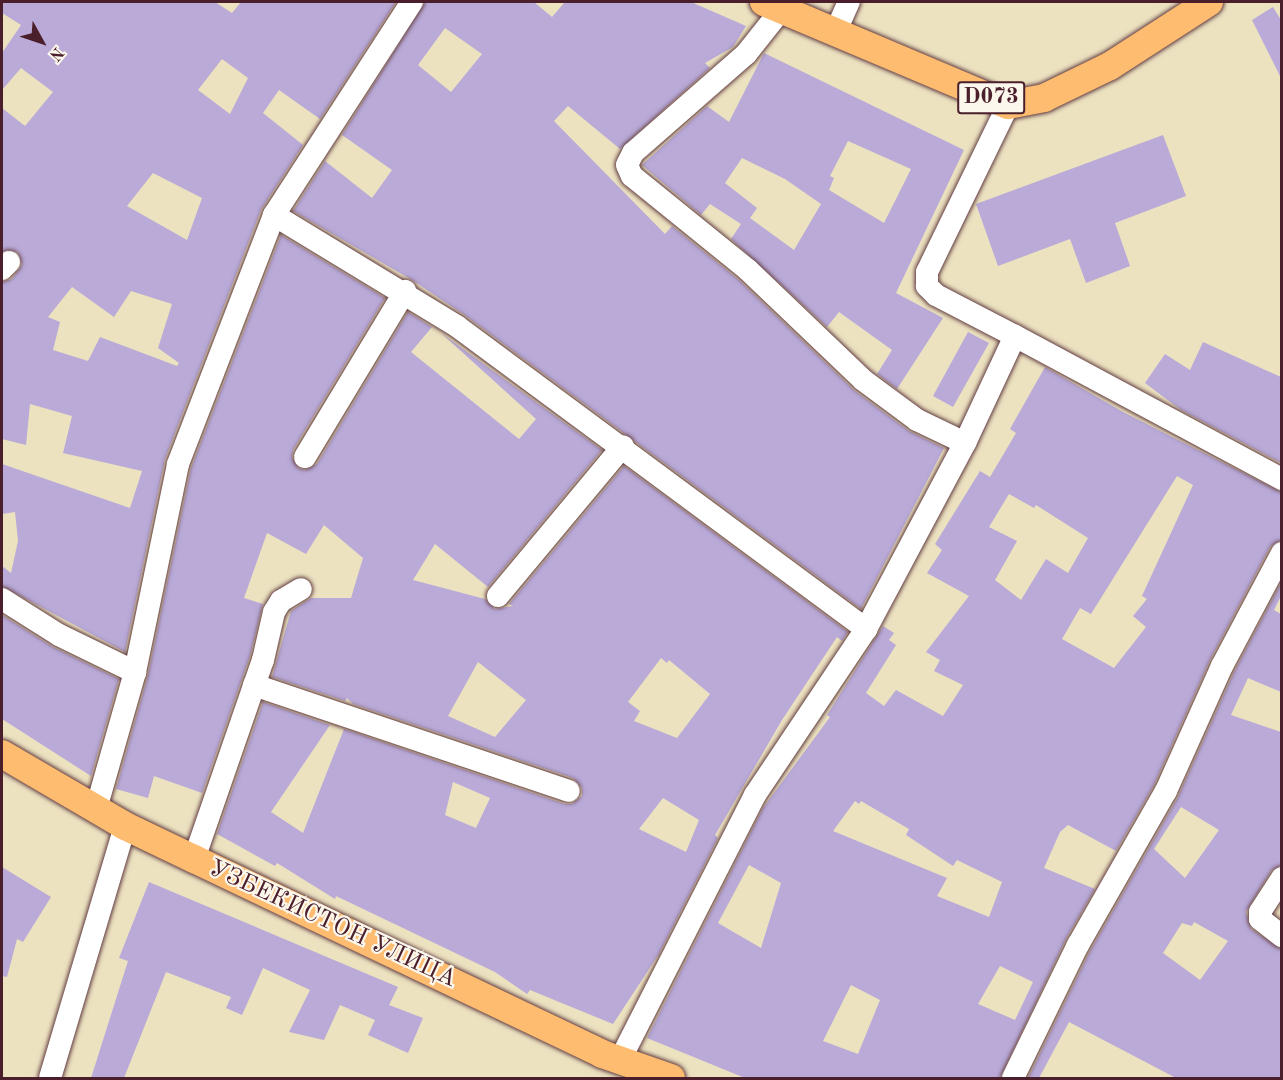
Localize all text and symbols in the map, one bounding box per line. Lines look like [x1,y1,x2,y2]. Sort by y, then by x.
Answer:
north arrow [12,12,72,72]
text: N [46,44,66,63]
road number: D073 [956,79,1026,117]
street label: УЗБЕКИСТОН УЛИЦА [204,855,460,995]

